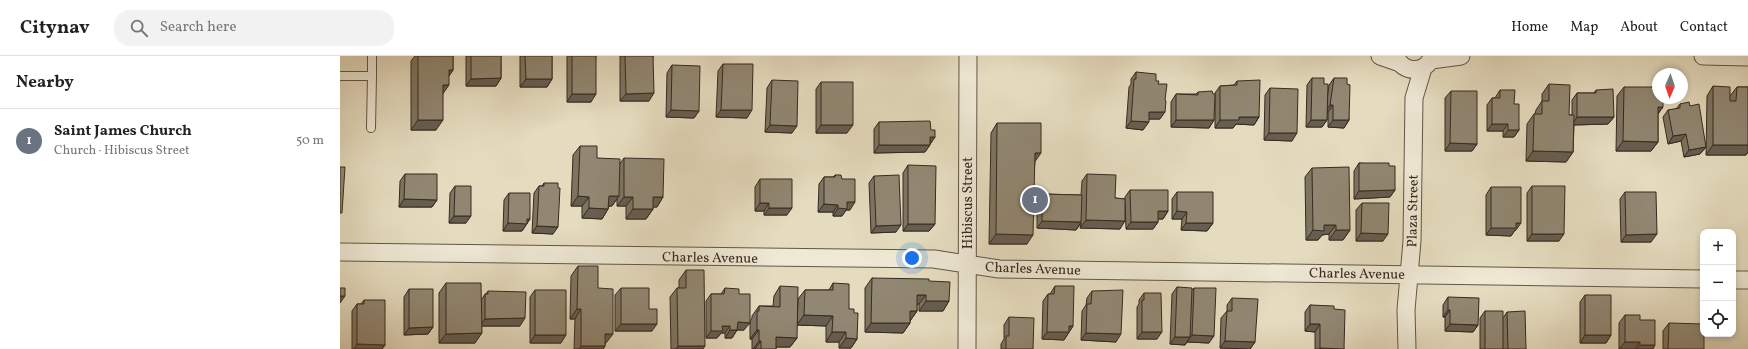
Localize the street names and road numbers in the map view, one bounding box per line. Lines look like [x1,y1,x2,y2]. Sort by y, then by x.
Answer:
street label: Hibiscus Street [959,157,978,249]
street label: Plaza Street [1403,174,1424,248]
street label: Charles Avenue [662,248,758,269]
street label: Charles Avenue [985,258,1081,281]
street label: Charles Avenue [1309,264,1405,285]

